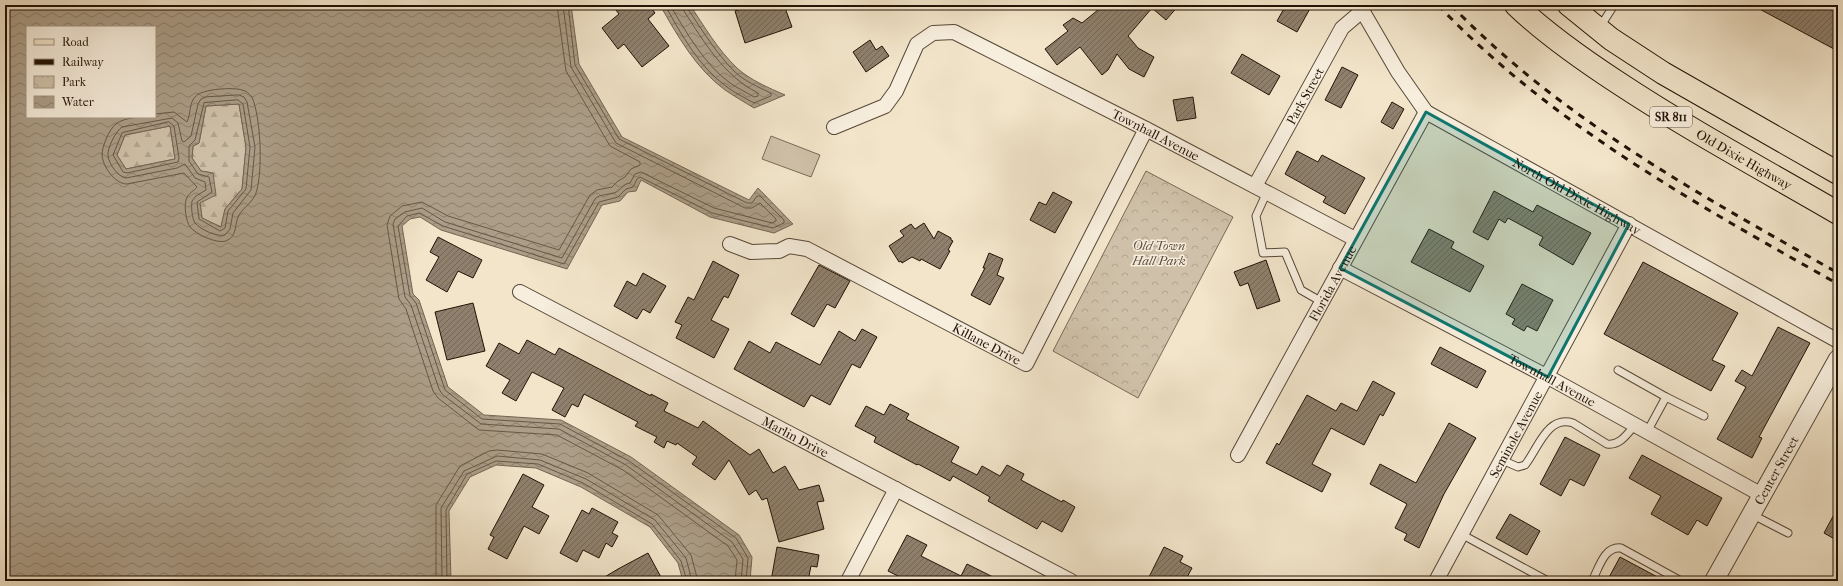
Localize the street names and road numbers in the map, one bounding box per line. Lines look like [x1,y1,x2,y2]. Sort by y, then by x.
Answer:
street label: Park Street [1283,64,1327,127]
street label: Townhall Avenue [1110,106,1203,164]
road number: SR 811 [1650,107,1692,127]
street label: Old Dixie Highway [1694,126,1796,193]
street label: North Old Dixie Highway [1510,154,1644,238]
street label: Florida Avenue [1305,242,1359,324]
street label: Killane Drive [950,319,1024,368]
street label: Townhall Avenue [1506,350,1599,410]
street label: Seminole Avenue [1486,388,1545,480]
street label: Marlin Drive [760,413,832,460]
street label: Center Street [1751,433,1801,507]

